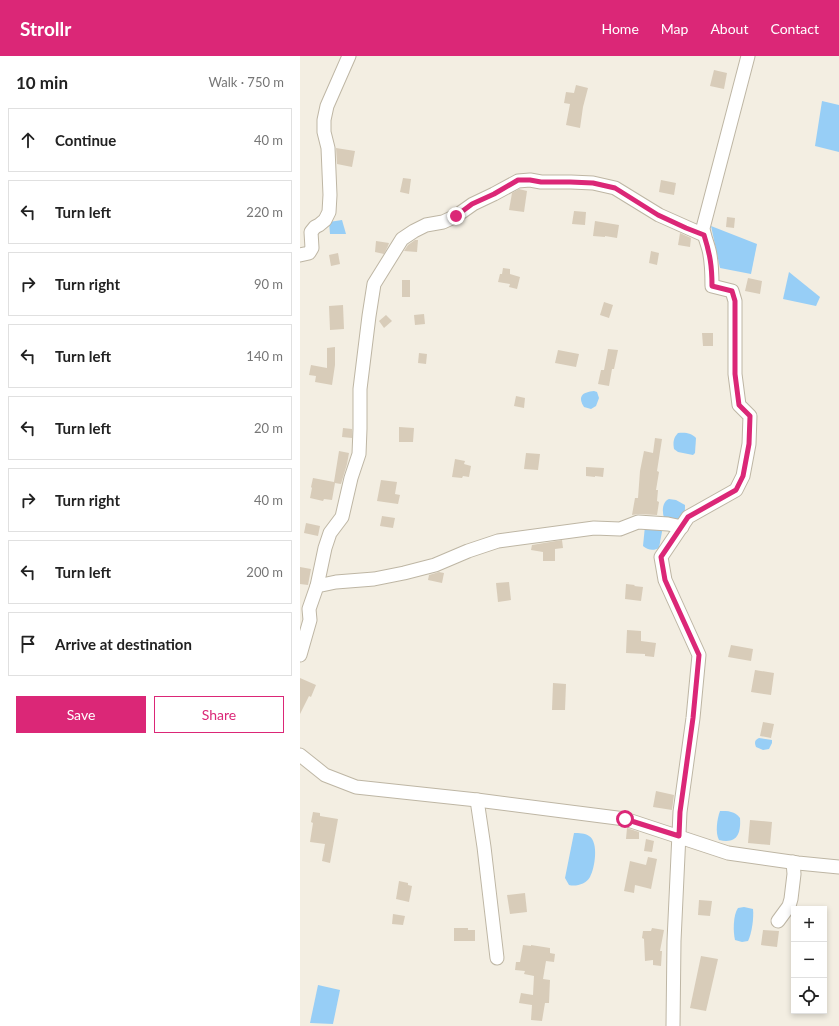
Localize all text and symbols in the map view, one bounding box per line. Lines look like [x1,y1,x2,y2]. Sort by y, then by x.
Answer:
text: Strollr [20,17,71,40]
text: Home [601,20,639,37]
text: Map [661,20,688,37]
text: About [710,20,748,37]
text: Contact [770,20,819,37]
text: 10 min [16,72,68,93]
text: Walk · 750 m [208,74,284,90]
icon: ahead [17,129,39,151]
text: Continue [55,131,116,149]
text: 40 m [254,132,283,148]
icon: left [17,201,39,223]
text: Turn left [55,203,111,221]
text: 220 m [246,204,283,220]
route end [447,207,465,225]
icon: right [17,273,39,295]
text: Turn right [55,275,120,293]
text: 90 m [254,276,283,292]
icon: left [17,345,39,367]
text: Turn left [55,347,111,365]
text: 140 m [246,348,283,364]
icon: left [17,417,39,439]
text: Turn left [55,419,111,437]
text: 20 m [254,420,283,436]
icon: right [17,489,39,511]
text: Turn right [55,491,120,509]
text: 40 m [254,492,283,508]
icon: left [17,561,39,583]
text: Turn left [55,563,111,581]
text: 200 m [246,564,283,580]
icon: arrive [17,633,39,655]
text: Arrive at destination [55,635,192,653]
button: Save [16,696,146,733]
button: Share [154,696,284,733]
route start [616,810,634,828]
map controls [791,906,827,1014]
button: + [791,906,827,942]
button: − [791,942,827,978]
button: locate [791,978,827,1014]

